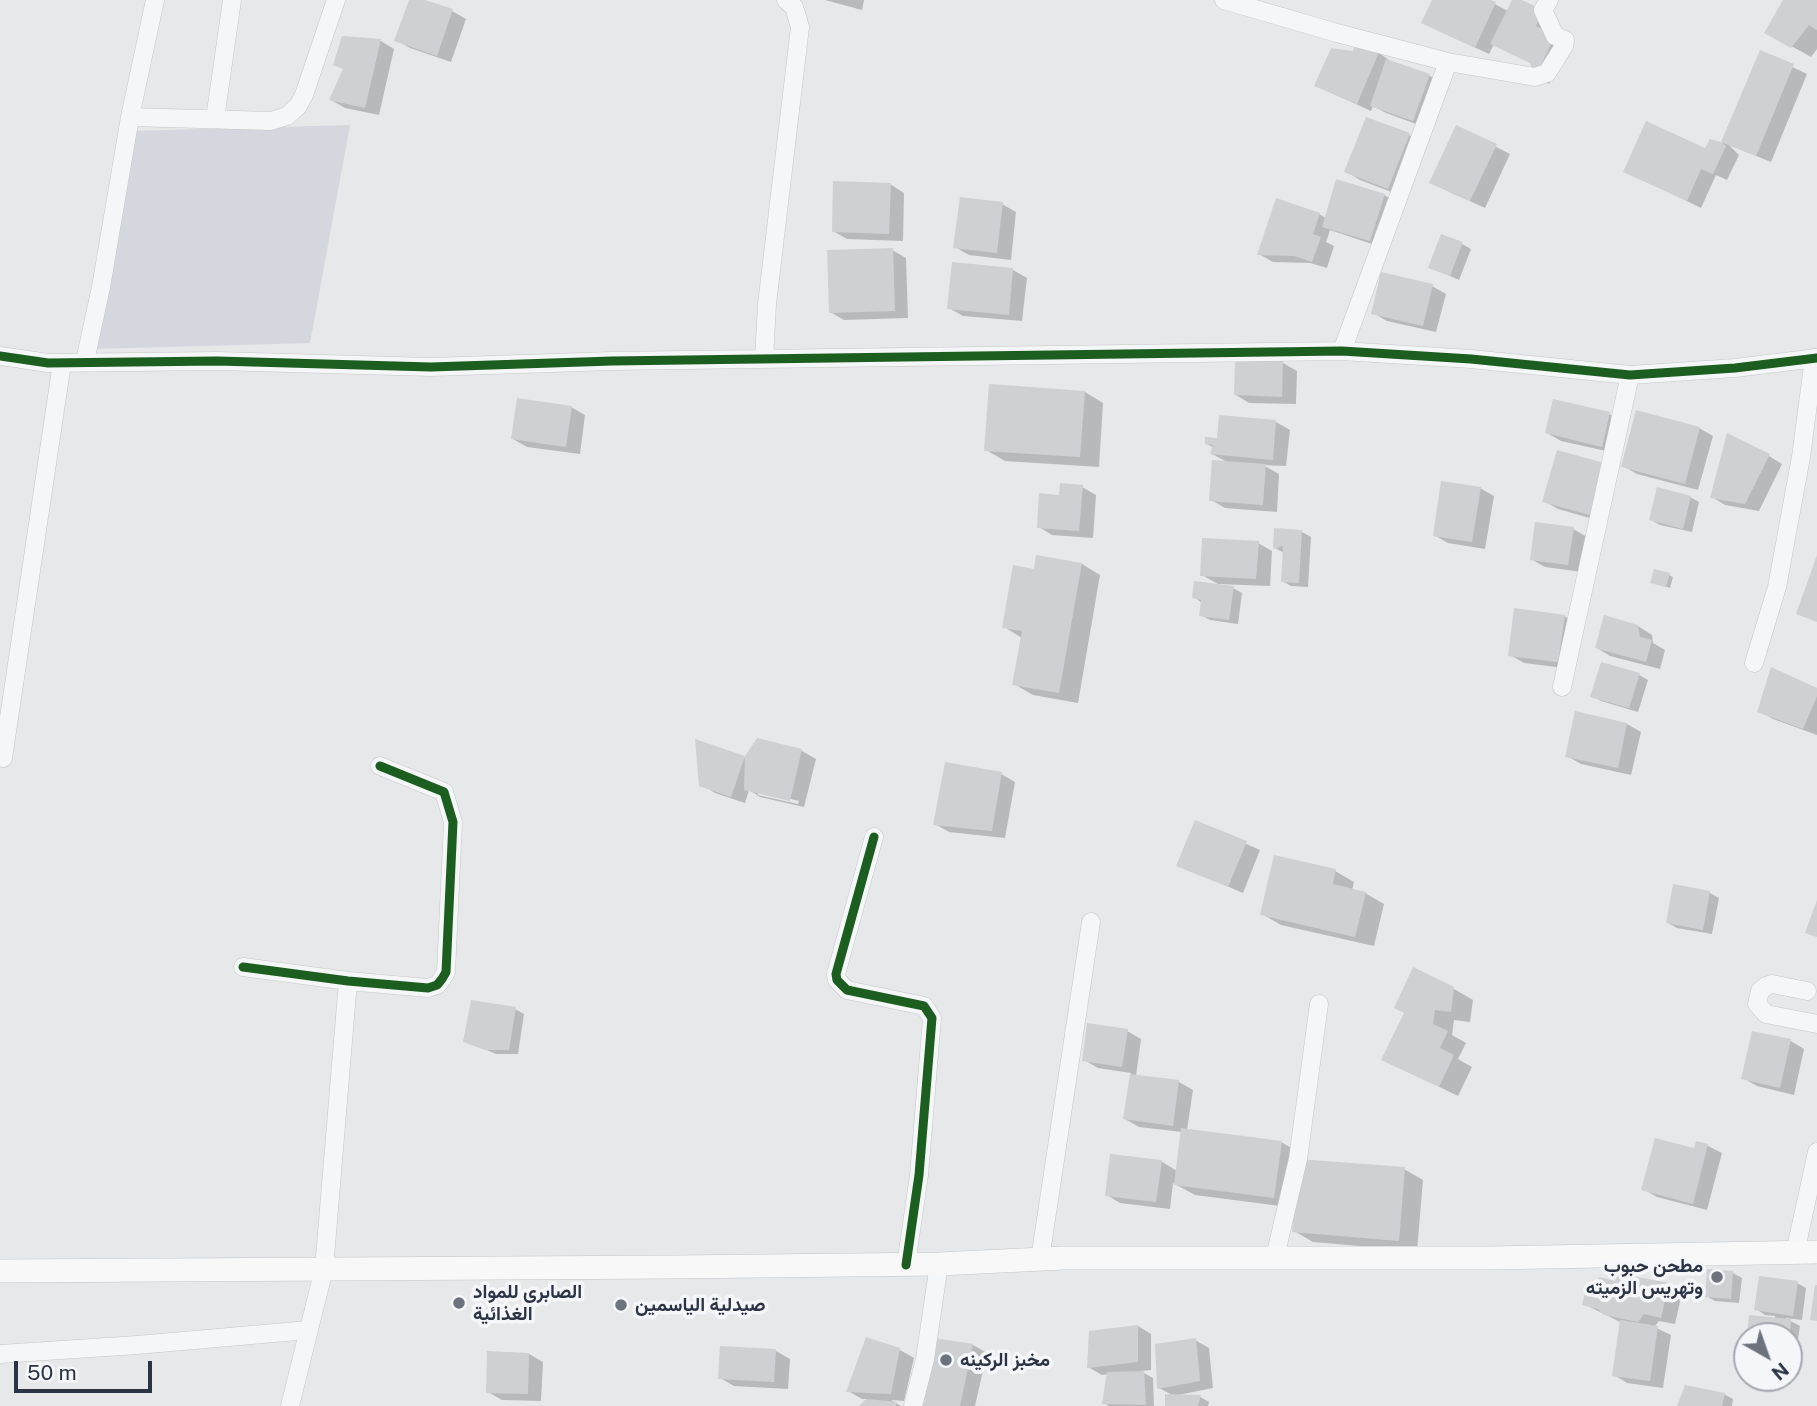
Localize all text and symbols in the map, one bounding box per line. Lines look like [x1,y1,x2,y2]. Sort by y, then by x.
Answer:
place label: مطحن حبوب وتهريس الزميته [1586,1255,1703,1299]
marker: مطحن حبوب وتهريس الزميته [1709,1269,1725,1285]
place label: الصابري للمواد الغذائية [473,1281,582,1325]
place label: صيدلية الياسمين [635,1294,766,1316]
marker: الصابري للمواد الغذائية [451,1295,467,1311]
marker: صيدلية الياسمين [613,1297,629,1313]
north arrow [1733,1322,1803,1392]
scale bar [18,1346,156,1390]
place label: مخبز الركينه [960,1349,1050,1371]
marker: مخبز الركينه [938,1352,954,1368]
text: N [1767,1358,1793,1385]
text: 50 m [27,1360,77,1385]

